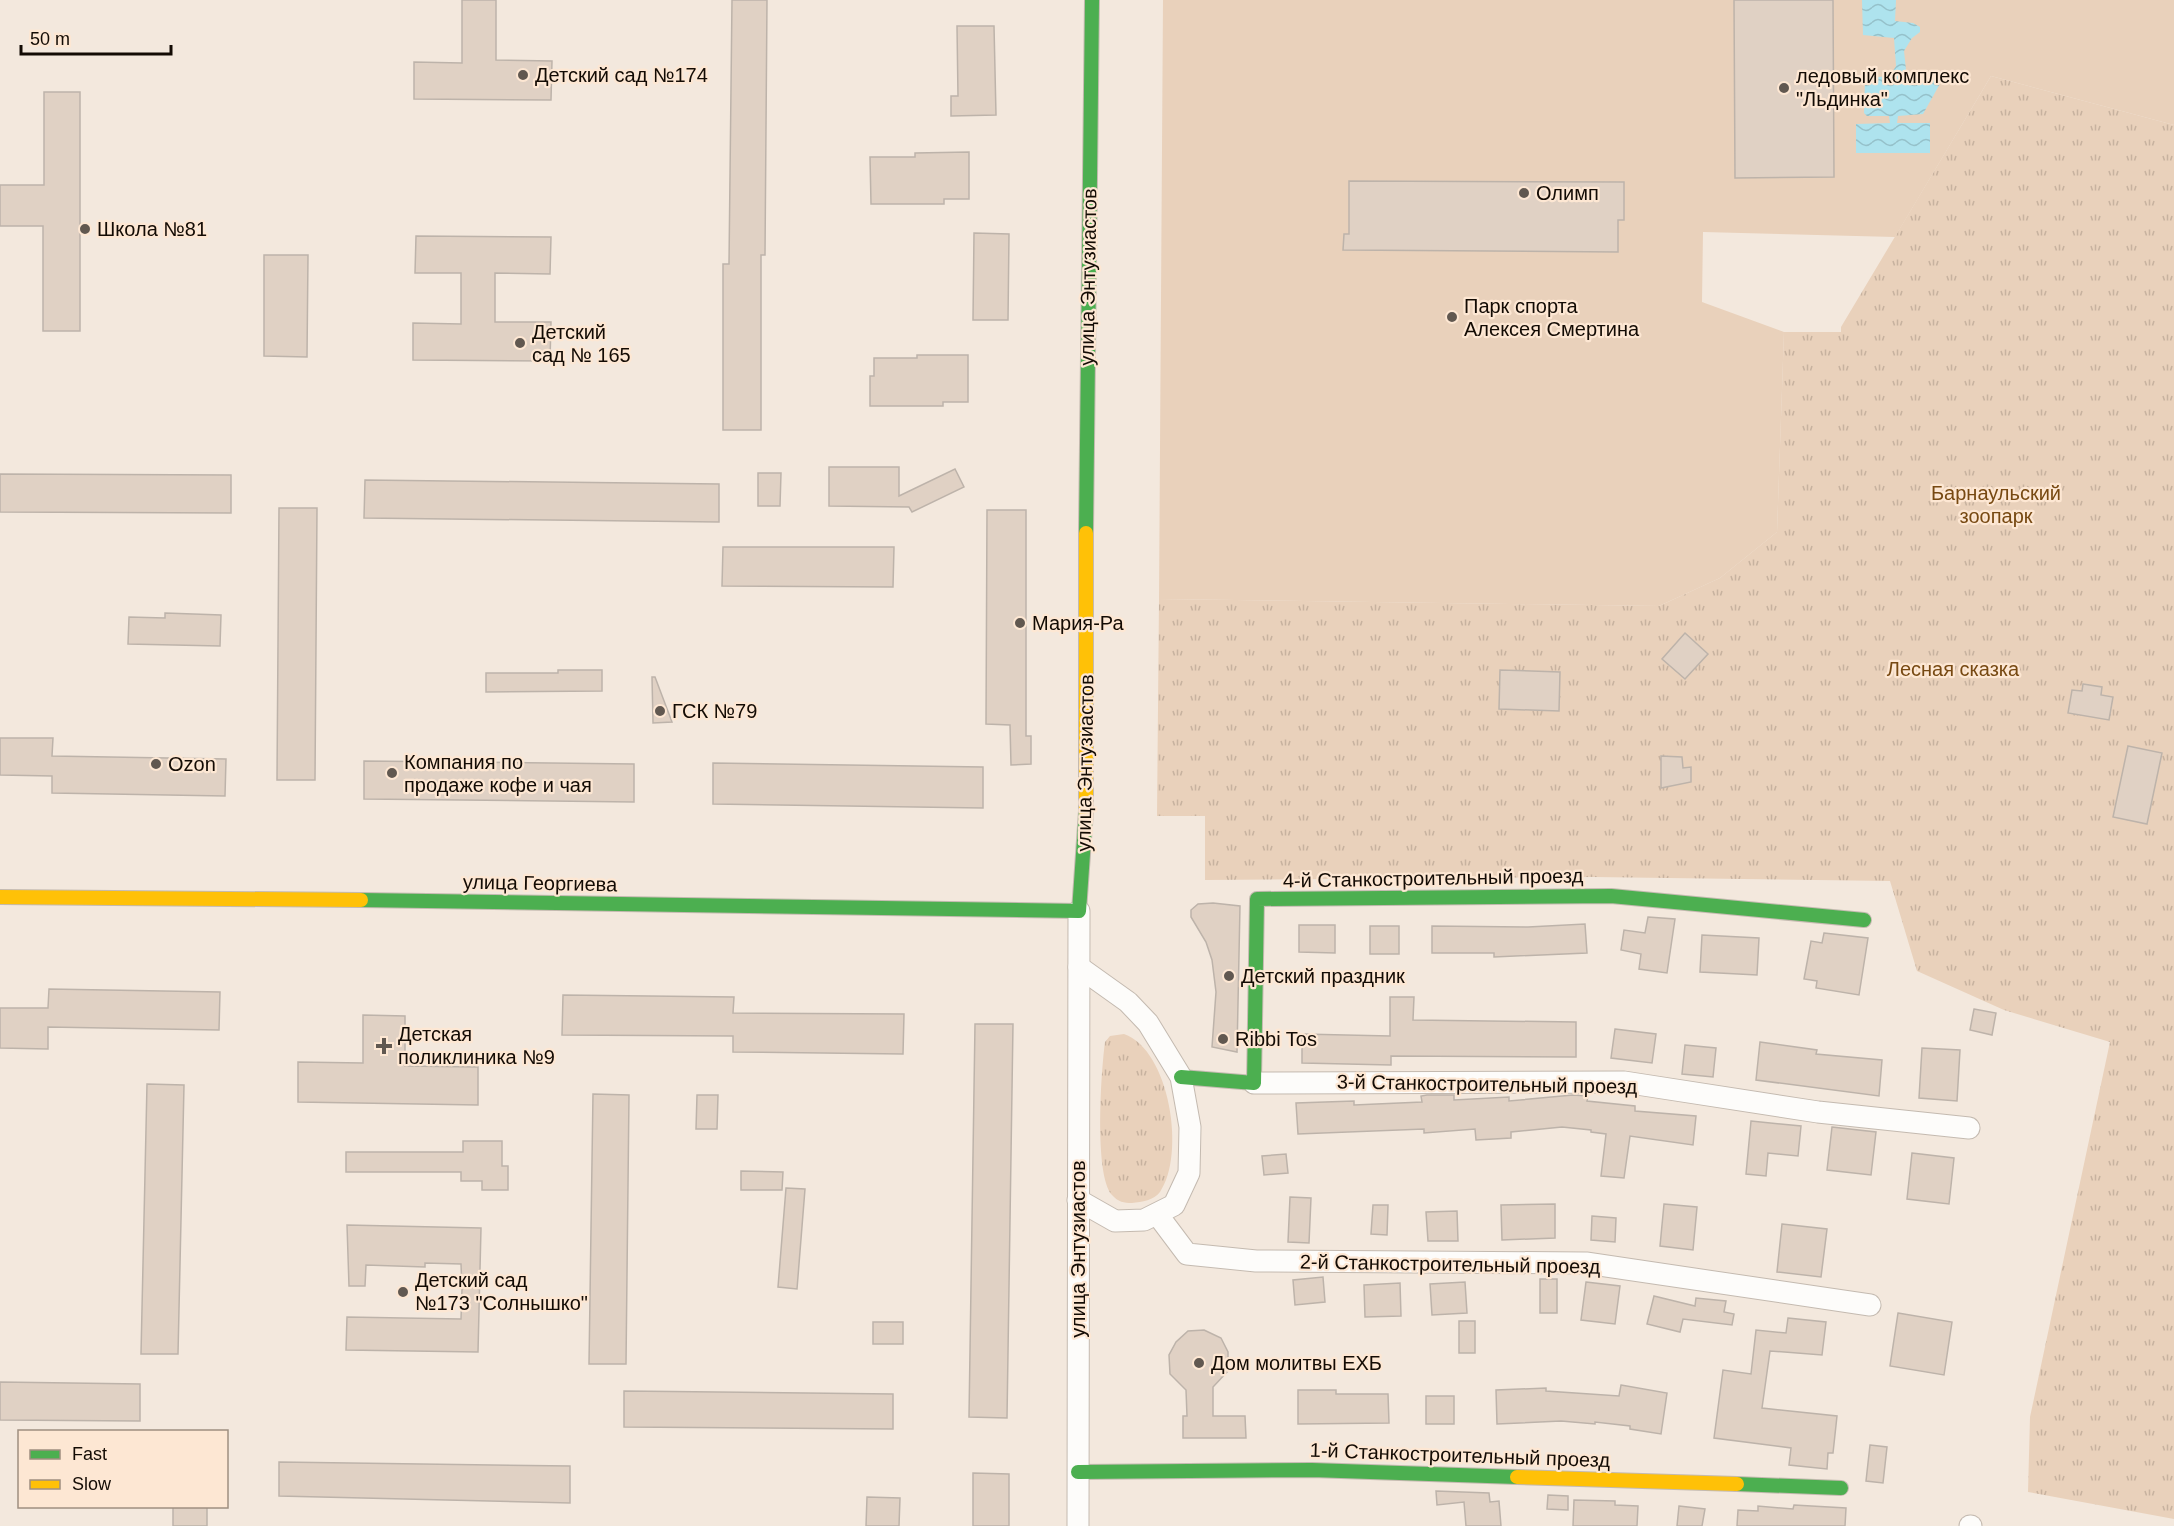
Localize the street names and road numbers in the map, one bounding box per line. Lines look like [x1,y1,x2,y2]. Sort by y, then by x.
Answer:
street label: улица Энтузиастов [1075,188,1101,366]
street label: улица Энтузиастов [1072,674,1098,852]
street label: 4-й Станкостроительный проезд [1283,864,1584,892]
street label: улица Георгиева [463,871,618,895]
street label: 3-й Станкостроительный проезд [1337,1070,1638,1098]
street label: улица Энтузиастов [1067,1160,1089,1338]
street label: 2-й Станкостроительный проезд [1300,1250,1601,1278]
street label: 1-й Станкостроительный проезд [1309,1439,1611,1471]

